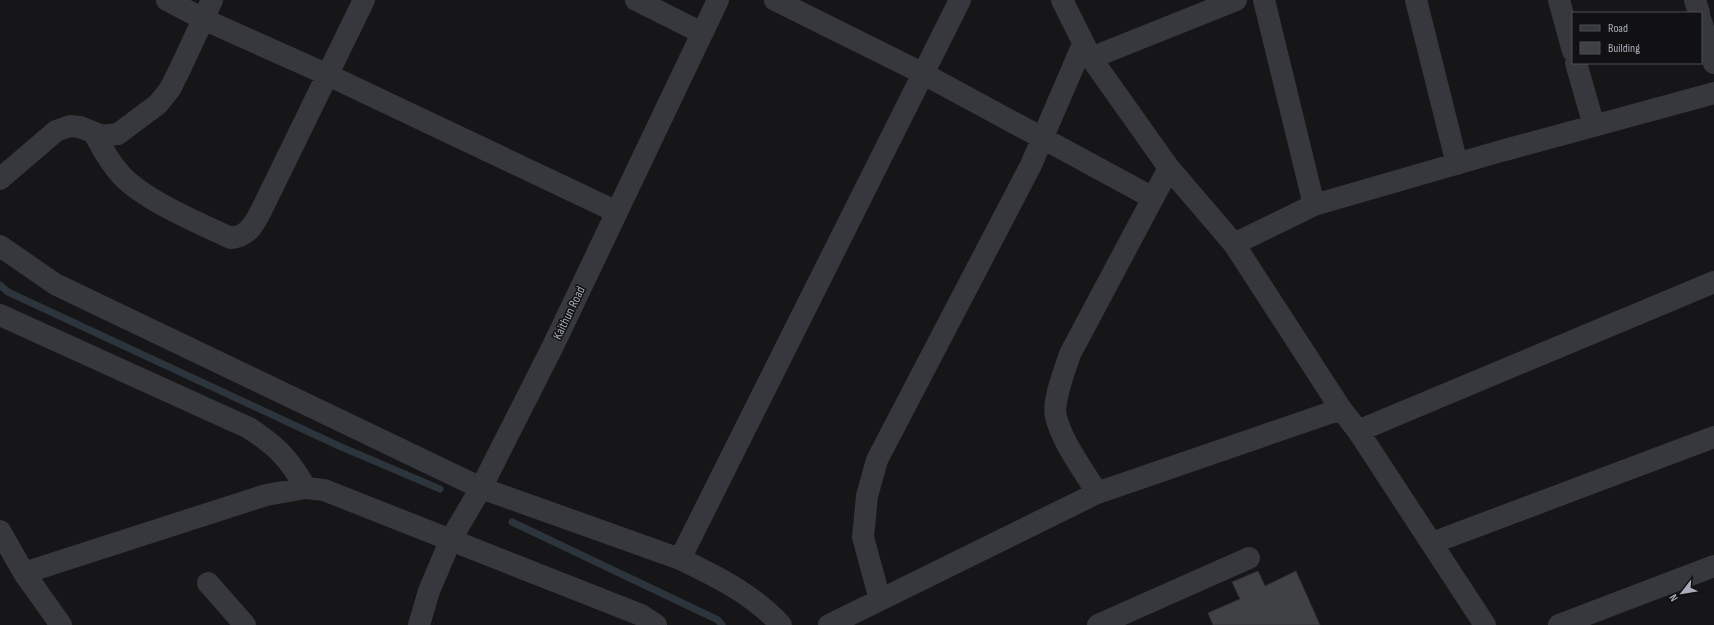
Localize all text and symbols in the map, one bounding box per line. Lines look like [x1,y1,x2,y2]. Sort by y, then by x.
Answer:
legend [1572,12,1702,64]
text: Road [1608,21,1628,36]
text: Building [1608,41,1640,56]
street label: Kaithun Road [549,284,589,342]
north arrow [1662,573,1702,613]
text: N [1667,592,1681,604]

